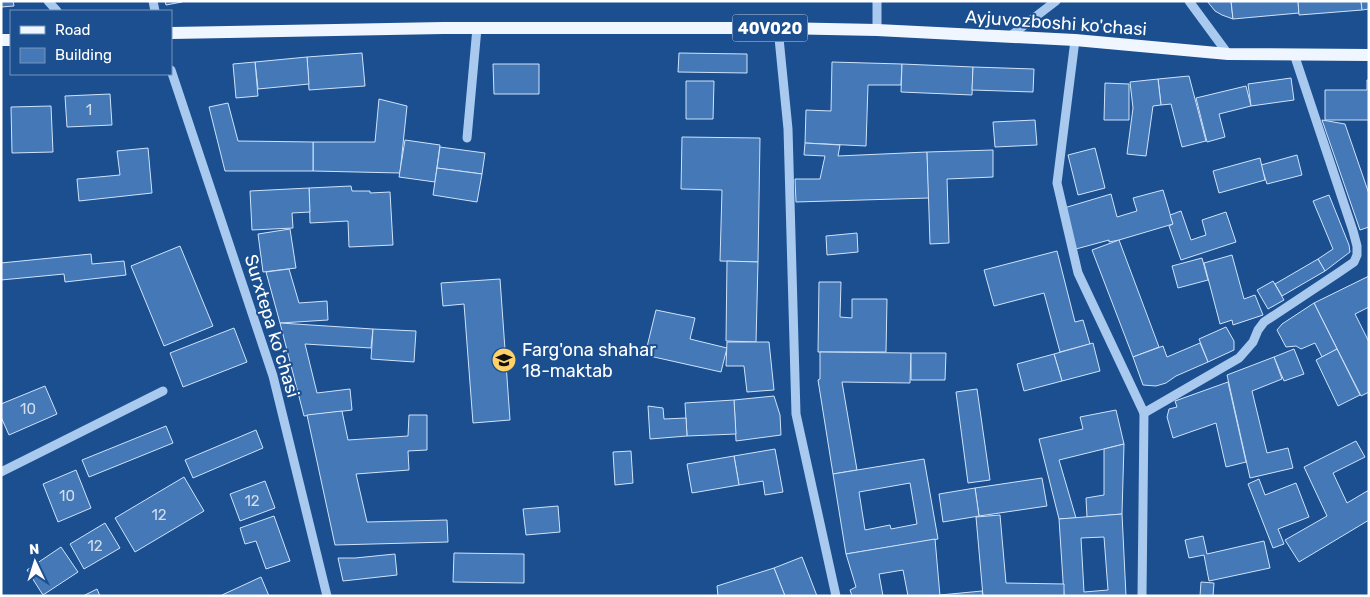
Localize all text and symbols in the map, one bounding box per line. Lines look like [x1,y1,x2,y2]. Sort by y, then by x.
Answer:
street label: Ayjuvozboshi ko'chasi [964,6,1148,40]
legend [10,10,172,75]
road number: 40V020 [732,14,808,42]
text: Road [55,21,91,39]
text: Building [55,46,112,64]
house number: 1 [86,101,92,119]
street label: Surxtepa koʻchasi [240,252,304,400]
place label: Farg'ona shahar 18-maktab [522,339,656,382]
school or university icon: Farg'ona shahar 18-maktab [491,347,517,373]
house number: 10 [20,400,36,418]
house number: 10 [59,487,75,505]
house number: 12 [244,492,260,510]
house number: 12 [151,506,167,524]
north arrow [10,537,60,587]
house number: 12 [87,537,103,555]
text: N [29,541,40,558]

